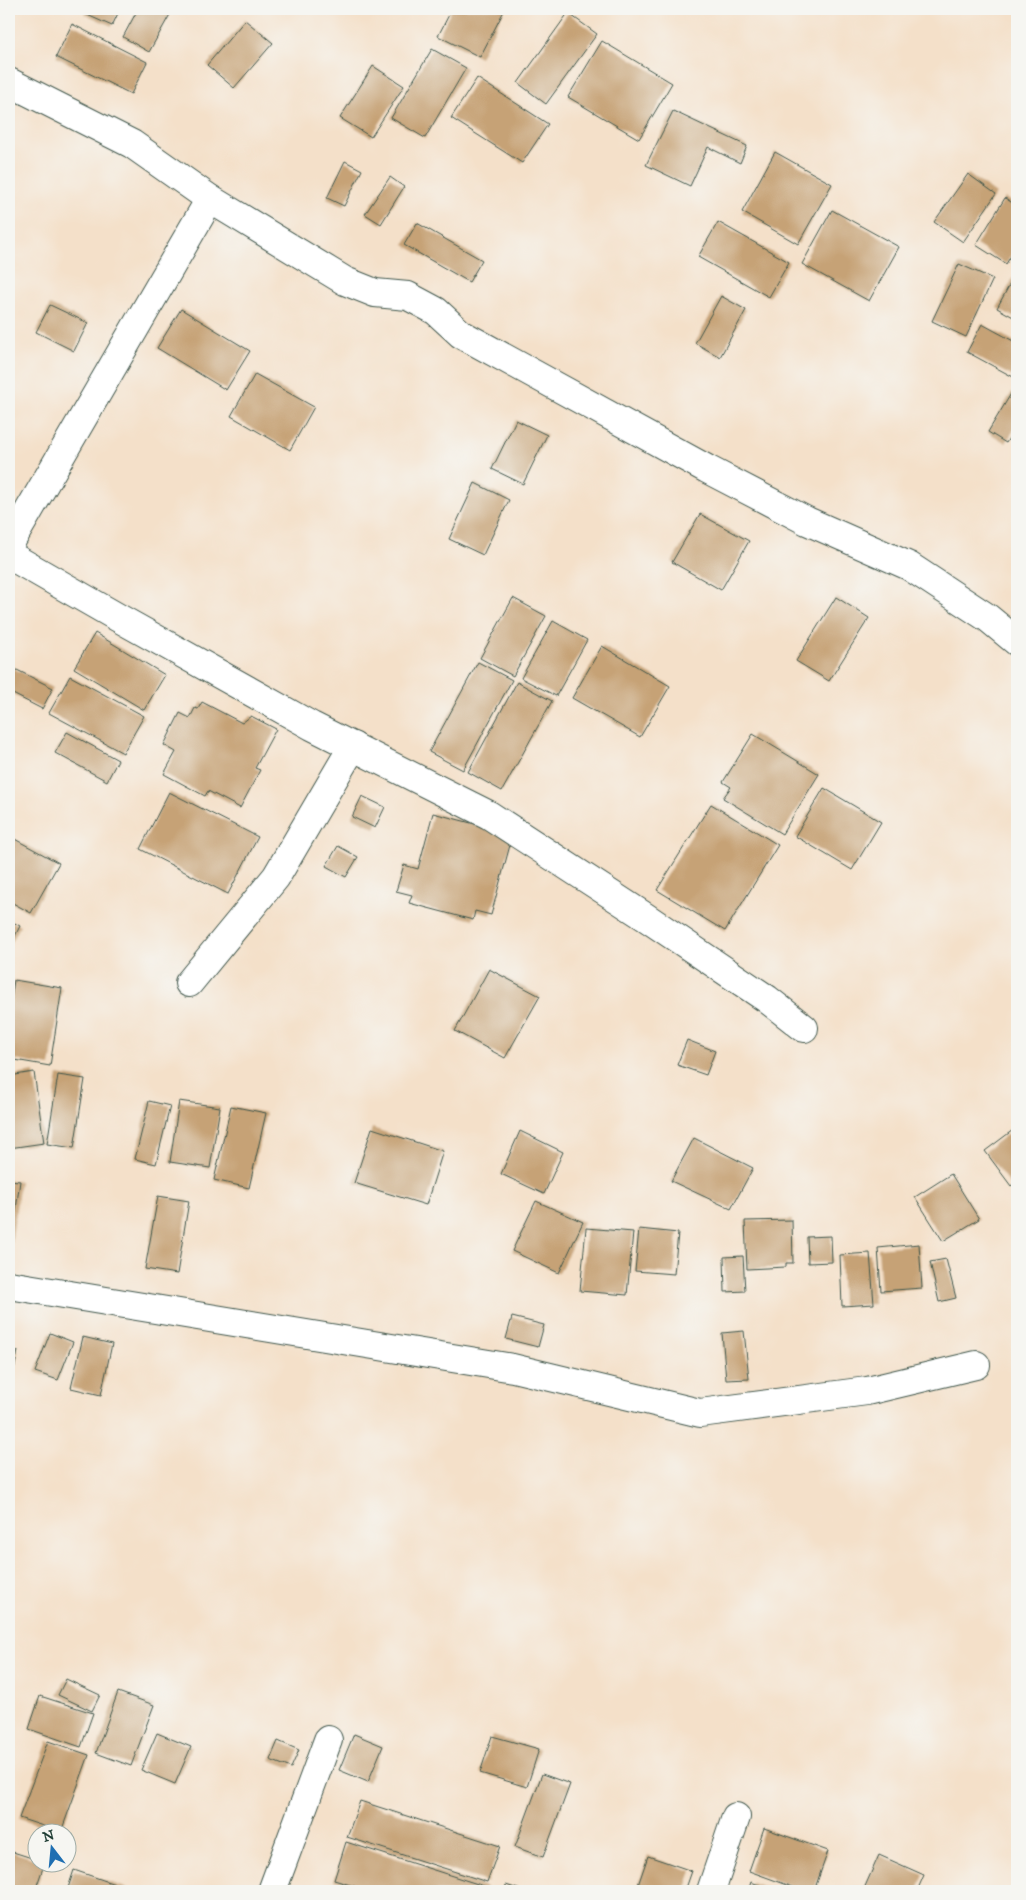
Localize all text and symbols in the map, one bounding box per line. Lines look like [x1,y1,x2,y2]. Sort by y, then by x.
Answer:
north arrow [28,1822,78,1872]
text: N [41,1826,57,1847]

